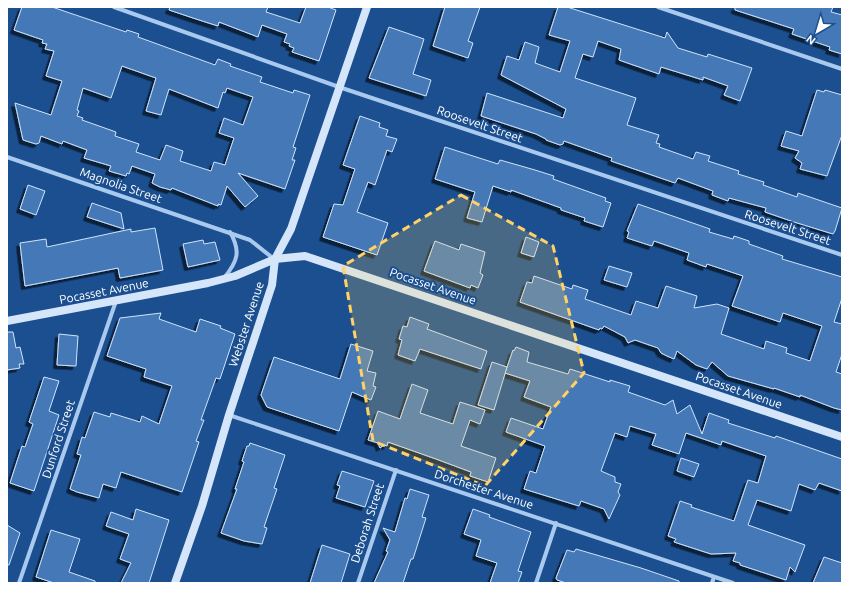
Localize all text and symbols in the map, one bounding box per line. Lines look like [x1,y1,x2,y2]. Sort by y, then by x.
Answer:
north arrow [797,12,837,52]
text: N [804,33,818,47]
street label: Roosevelt Street [435,103,525,145]
street label: Magnolia Street [78,165,164,205]
street label: Roosevelt Street [743,207,833,247]
street label: Pocasset Avenue [388,265,478,307]
street label: Pocasset Avenue [58,276,150,306]
street label: Webster Avenue [226,280,266,368]
street label: Pocasset Avenue [694,369,784,411]
street label: Dunford Street [39,398,77,480]
street label: Dorchester Avenue [433,467,535,511]
street label: Deborah Street [348,481,386,564]

